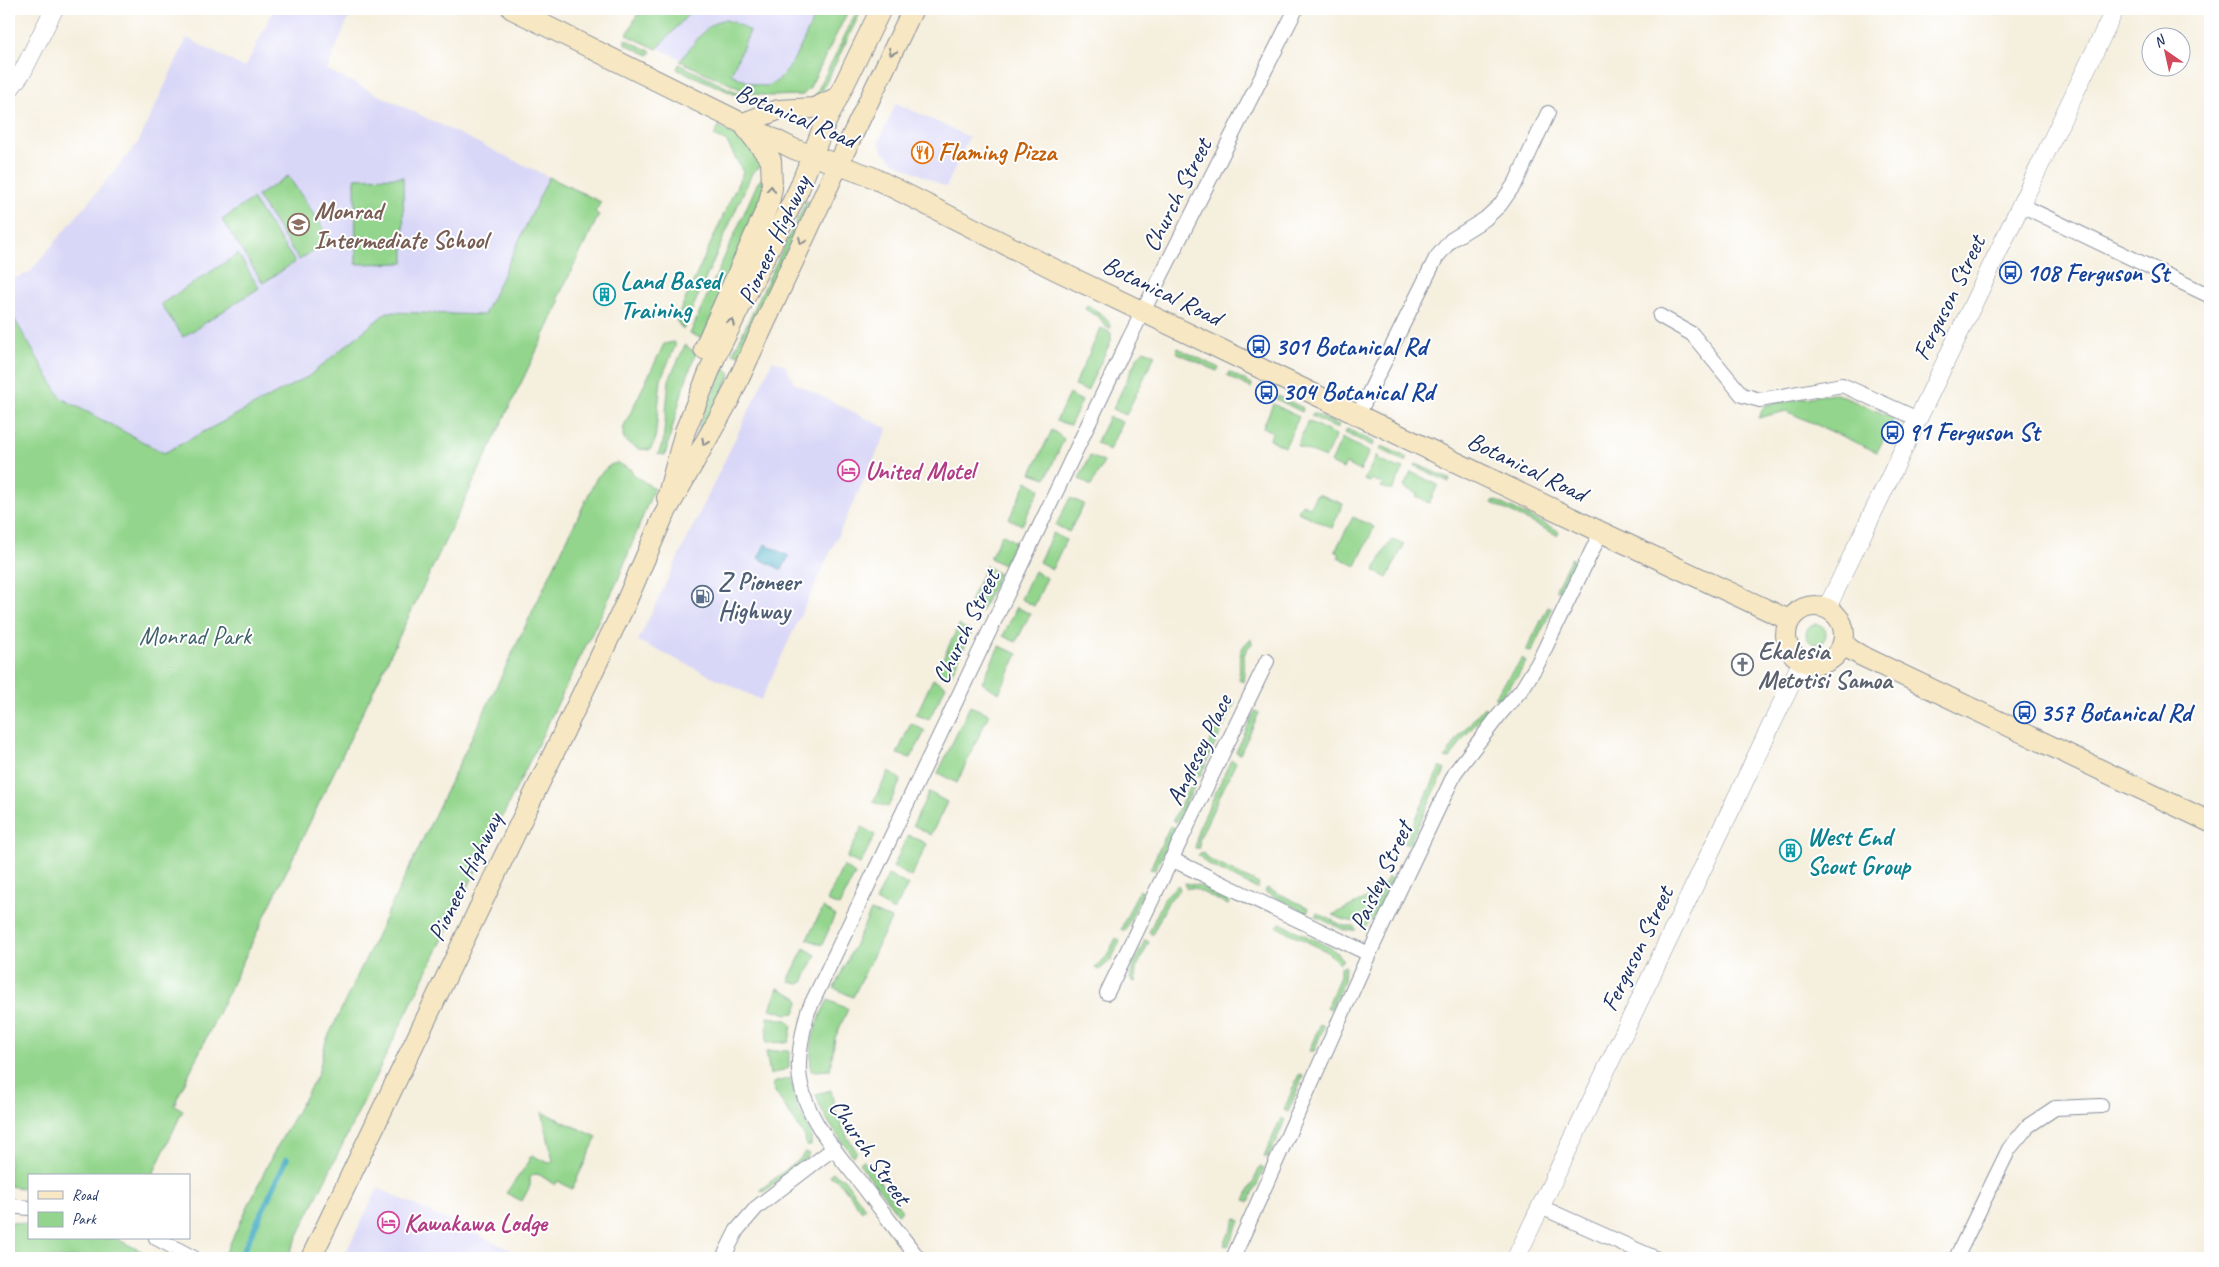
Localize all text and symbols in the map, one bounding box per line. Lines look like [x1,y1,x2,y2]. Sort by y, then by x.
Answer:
north arrow [2142,28,2192,78]
text: N [2151,31,2169,51]
one-way arrow [888,47,898,56]
street label: Botanical Road [731,76,865,157]
street label: Church Street [1135,131,1220,257]
place label: Flaming Pizza [938,136,1058,168]
restaurant icon: Flaming Pizza [910,140,934,164]
street label: Pioneer Highway [730,168,819,310]
one-way arrow [765,184,776,192]
place label: Monrad Intermediate School [314,195,492,256]
school or university icon: Monrad Intermediate School [286,213,310,237]
street label: Ferguson Street [1905,228,1994,366]
one-way arrow [798,236,809,245]
street label: Botanical Road [1097,248,1231,335]
place label: 108 Ferguson St [2026,257,2171,289]
bus stop icon: 108 Ferguson St [1998,261,2022,285]
place label: Land Based Training [620,265,724,326]
building icon: Land Based Training [592,283,616,307]
one-way arrow [725,318,736,327]
place label: 301 Botanical Rd [1275,331,1431,363]
bus stop icon: 301 Botanical Rd [1247,335,1271,359]
place label: 304 Botanical Rd [1282,376,1438,408]
bus stop icon: 304 Botanical Rd [1254,380,1278,404]
place label: 91 Ferguson St [1908,416,2042,448]
bus stop icon: 91 Ferguson St [1880,420,1904,444]
street label: Botanical Road [1462,424,1596,511]
one-way arrow [701,437,711,446]
place label: United Motel [865,455,979,487]
hotel icon: United Motel [837,459,861,483]
street label: Church Street [925,562,1008,689]
place label: Z Pioneer Highway [718,566,803,627]
fuel station icon: Z Pioneer Highway [690,584,714,608]
park label: Monrad Park [139,620,253,652]
place label: Ekalesia Metotisi Samoa [1758,635,1894,696]
church icon: Ekalesia Metotisi Samoa [1730,653,1754,677]
street label: Anglesey Place [1159,688,1240,811]
place label: 357 Botanical Rd [2040,697,2196,729]
bus stop icon: 357 Botanical Rd [2012,701,2036,725]
street label: Pioneer Highway [420,805,511,946]
street label: Paisley Street [1342,813,1422,935]
place label: West End Scout Group [1807,821,1912,882]
building icon: West End Scout Group [1779,839,1803,863]
street label: Ferguson Street [1593,879,1682,1017]
street label: Church Street [822,1093,920,1214]
legend [28,1174,190,1240]
text: Road [72,1186,99,1205]
place label: Kawakawa Lodge [404,1207,549,1239]
text: Park [72,1210,97,1229]
hotel icon: Kawakawa Lodge [376,1211,400,1235]

